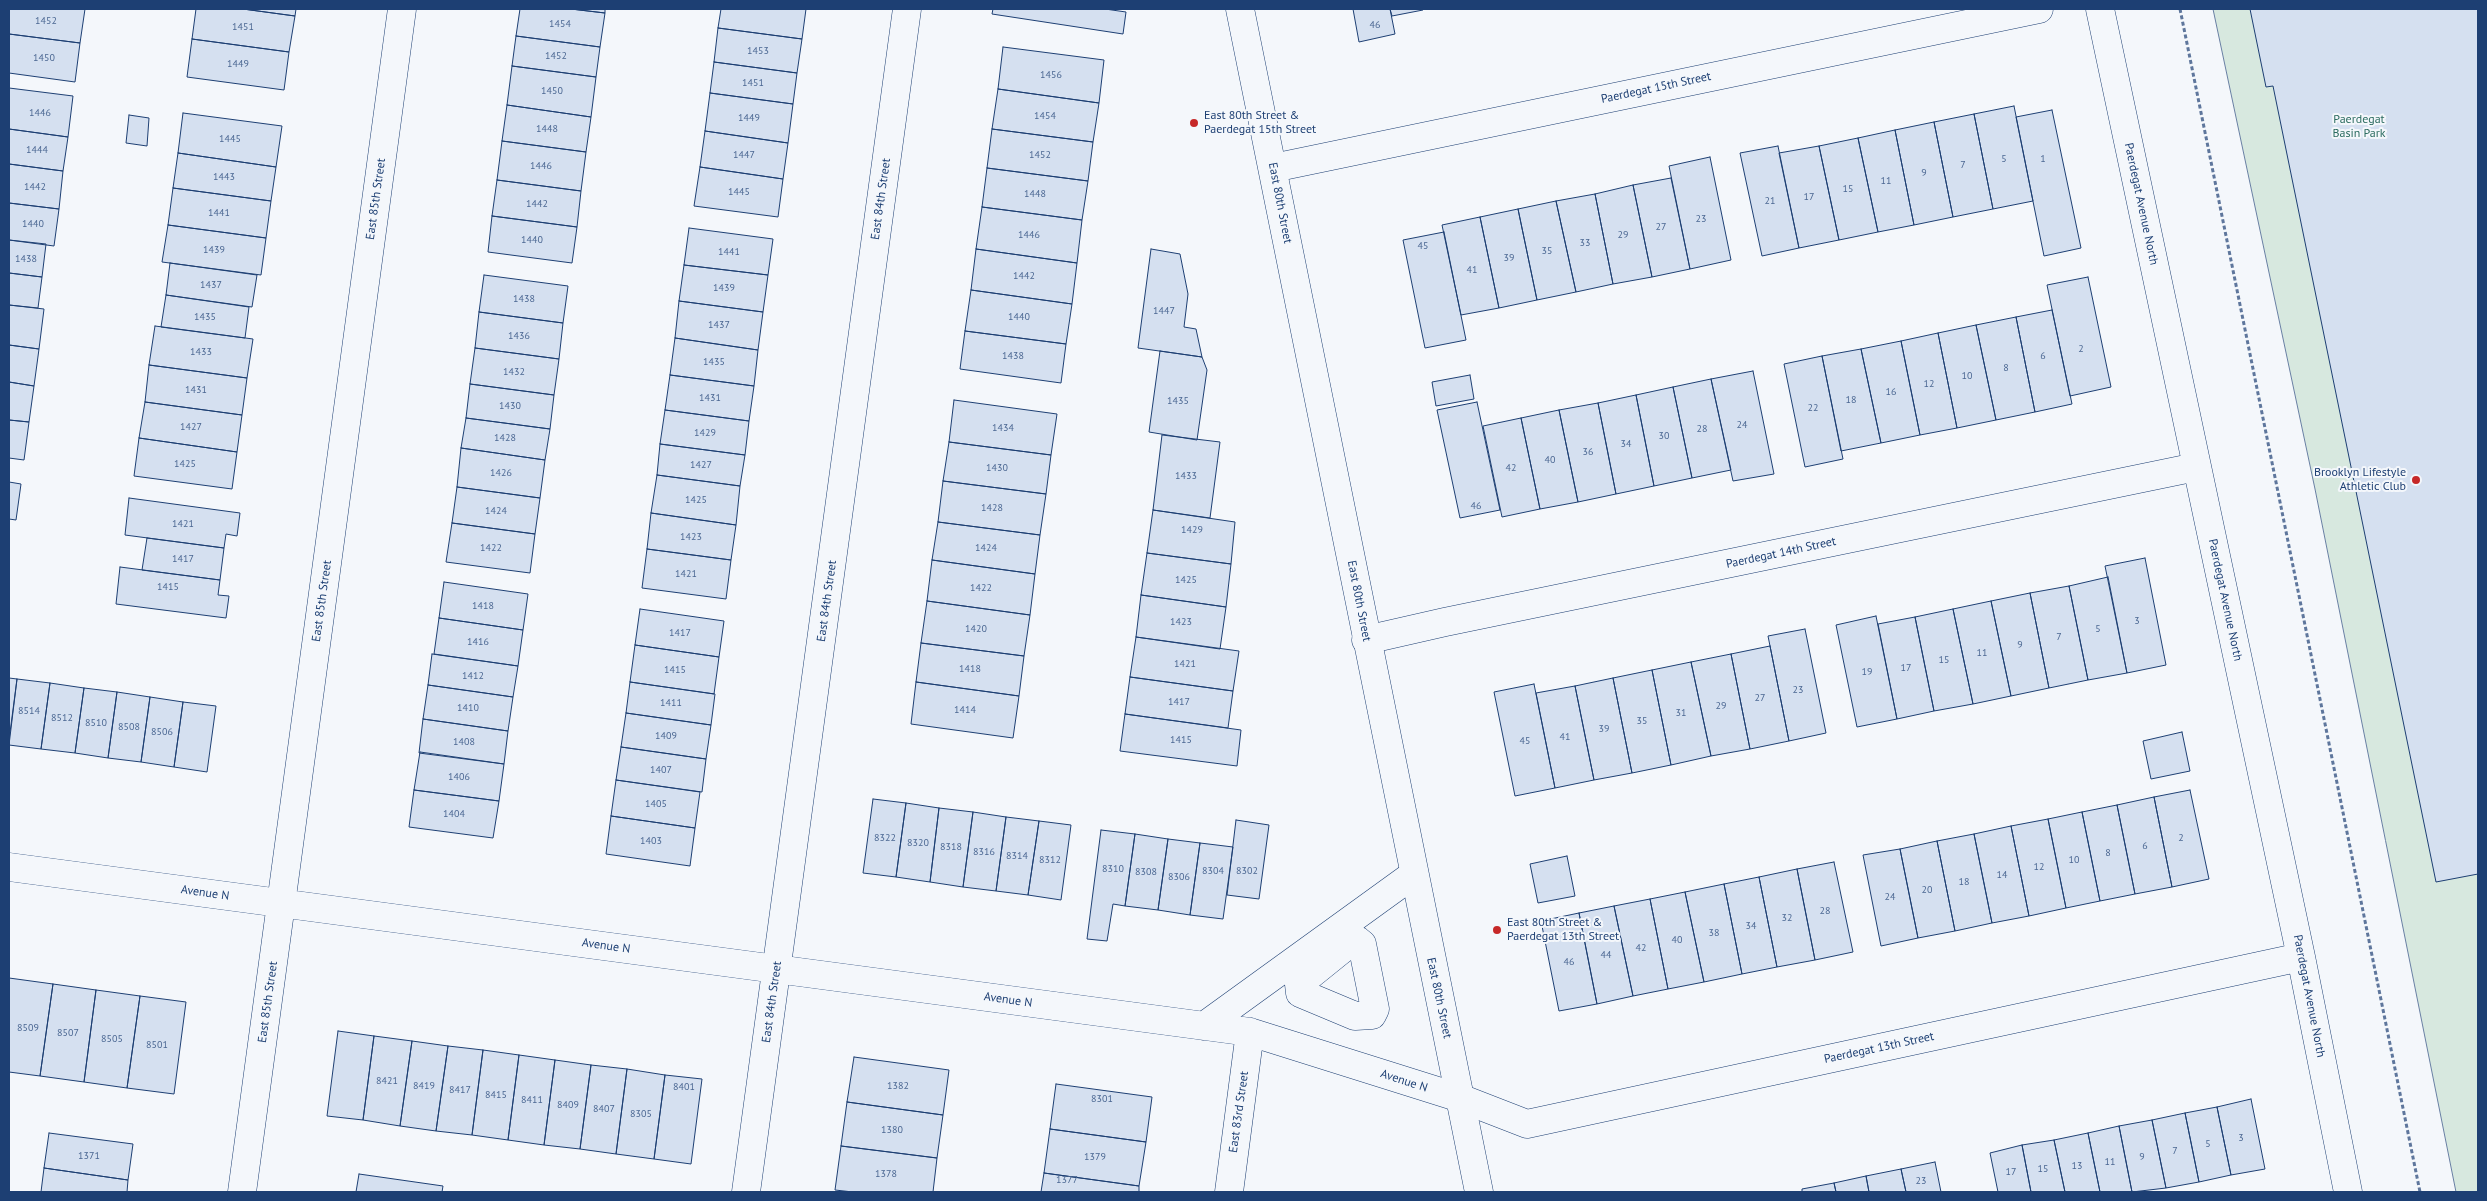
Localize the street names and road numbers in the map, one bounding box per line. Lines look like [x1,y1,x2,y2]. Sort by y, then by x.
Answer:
street label: Paerdegat 15th Street [1600,69,1712,107]
street label: Paerdegat Avenue North [2121,141,2161,267]
street label: East 85th Street [363,157,389,241]
street label: East 84th Street [868,157,894,241]
street label: East 80th Street [1265,161,1295,245]
street label: Paerdegat 14th Street [1725,534,1837,572]
street label: Paerdegat Avenue North [2205,537,2245,663]
street label: East 85th Street [309,559,335,643]
street label: East 84th Street [814,559,840,643]
street label: East 80th Street [1344,559,1374,643]
street label: Avenue N [180,882,230,904]
street label: Paerdegat Avenue North [2290,933,2328,1059]
street label: Avenue N [581,935,631,957]
street label: East 80th Street [1423,956,1455,1040]
street label: East 85th Street [255,960,281,1044]
street label: East 84th Street [759,960,785,1044]
street label: Avenue N [983,989,1033,1011]
street label: Paerdegat 13th Street [1823,1029,1935,1067]
street label: Avenue N [1379,1067,1429,1095]
street label: East 83rd Street [1226,1070,1252,1154]

